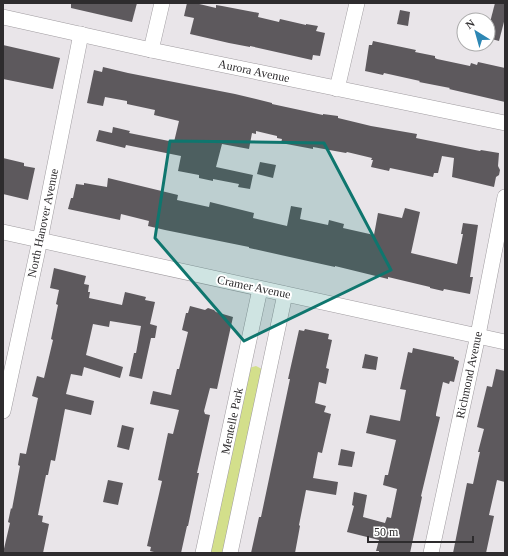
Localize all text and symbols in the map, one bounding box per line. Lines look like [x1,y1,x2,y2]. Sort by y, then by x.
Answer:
north arrow [456,12,496,52]
text: N [463,17,477,31]
street label: Aurora Avenue [217,57,291,85]
street label: North Hanover Avenue [25,167,61,279]
street label: Cramer Avenue [216,272,292,302]
street label: Richmond Avenue [453,330,485,420]
street label: Mentelle Park [218,386,246,456]
scale bar [368,518,473,544]
text: 50 m [374,525,399,539]

